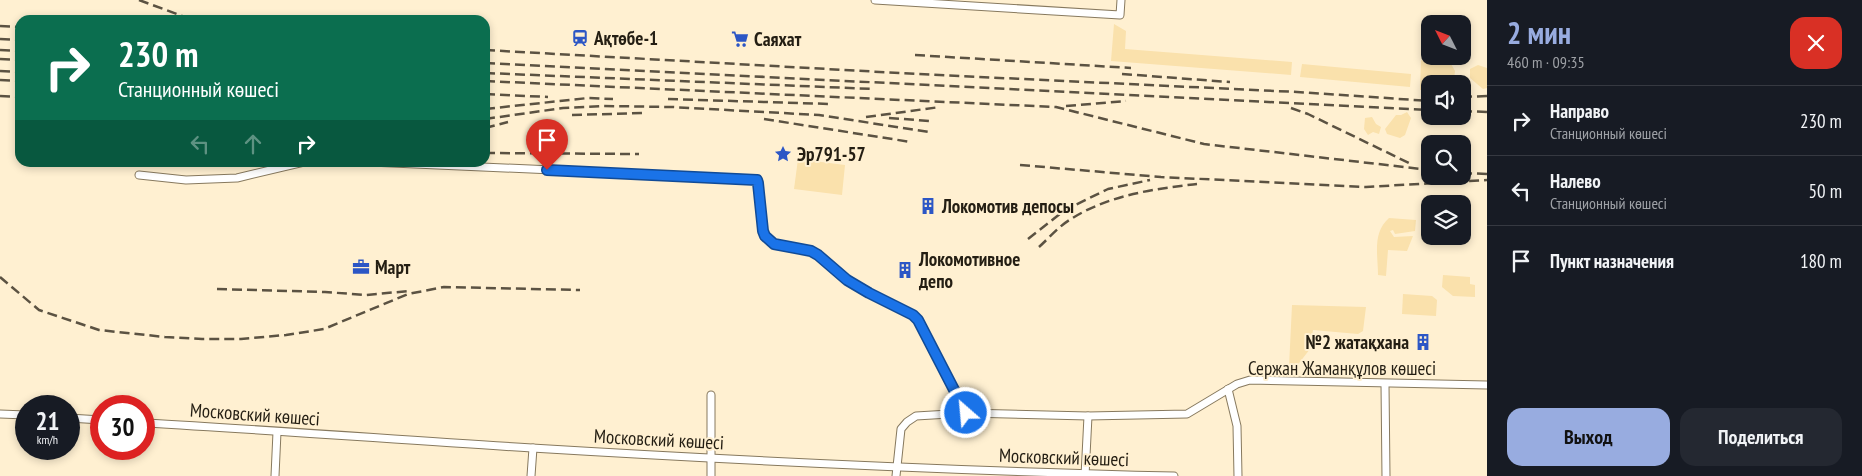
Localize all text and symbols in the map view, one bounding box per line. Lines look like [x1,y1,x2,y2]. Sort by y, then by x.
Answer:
text: 2 мин [1507,13,1571,52]
north arrow [1421,15,1471,65]
map controls [1421,15,1471,245]
button: close [1790,17,1842,69]
place label: Ақтөбе-1 [593,26,658,50]
place label: Саяхат [754,27,802,51]
station icon: Ақтөбе-1 [570,28,590,48]
supermarket icon: Саяхат [730,29,750,49]
text: 230 m [118,31,199,77]
icon: right [35,35,100,100]
text: 460 m · 09:35 [1507,52,1585,72]
text: Станционный көшесі [118,75,279,103]
button: sound [1421,75,1471,125]
text: Направо [1550,99,1609,123]
icon: right [1507,107,1535,135]
text: 230 m [1800,109,1842,133]
pin [526,119,568,170]
text: Станционный көшесі [1550,123,1667,143]
icon: arrive [533,126,561,154]
icon: left [186,130,214,158]
icon: ahead [239,130,267,158]
icon: right [292,130,320,158]
button: search [1421,135,1471,185]
place label: Эр791-57 [797,142,866,166]
place icon: Эр791-57 [773,144,793,164]
text: Налево [1550,169,1601,193]
icon: left [1507,177,1535,205]
text: 50 m [1809,179,1842,203]
text: Станционный көшесі [1550,193,1667,213]
place label: Локомотив депосы [941,194,1074,218]
button: layers [1421,195,1471,245]
building icon: Локомотив депосы [918,196,938,216]
place label: Локомотивное депо [918,247,1020,293]
icon: arrive [1507,247,1535,275]
text: Пункт назначения [1550,249,1674,273]
text: 180 m [1800,249,1842,273]
place label: Март [375,255,411,279]
office icon: Март [351,257,371,277]
building icon: Локомотивное депо [895,260,915,280]
place label: №2 жатақхана [1306,330,1409,354]
building icon: №2 жатақхана [1413,332,1433,352]
street label: Сержан Жаманқұлов көшесі [1248,356,1436,380]
position arrow [939,386,991,438]
speed limit sign: 30 [90,395,155,460]
street label: Московский көшесі [189,397,321,431]
text: 21 [36,405,59,437]
button: Выход [1507,408,1670,466]
button: Поделиться [1680,408,1842,466]
street label: Московский көшесі [593,424,725,454]
text: km/h [37,432,58,447]
street label: Московский көшесі [998,443,1130,471]

